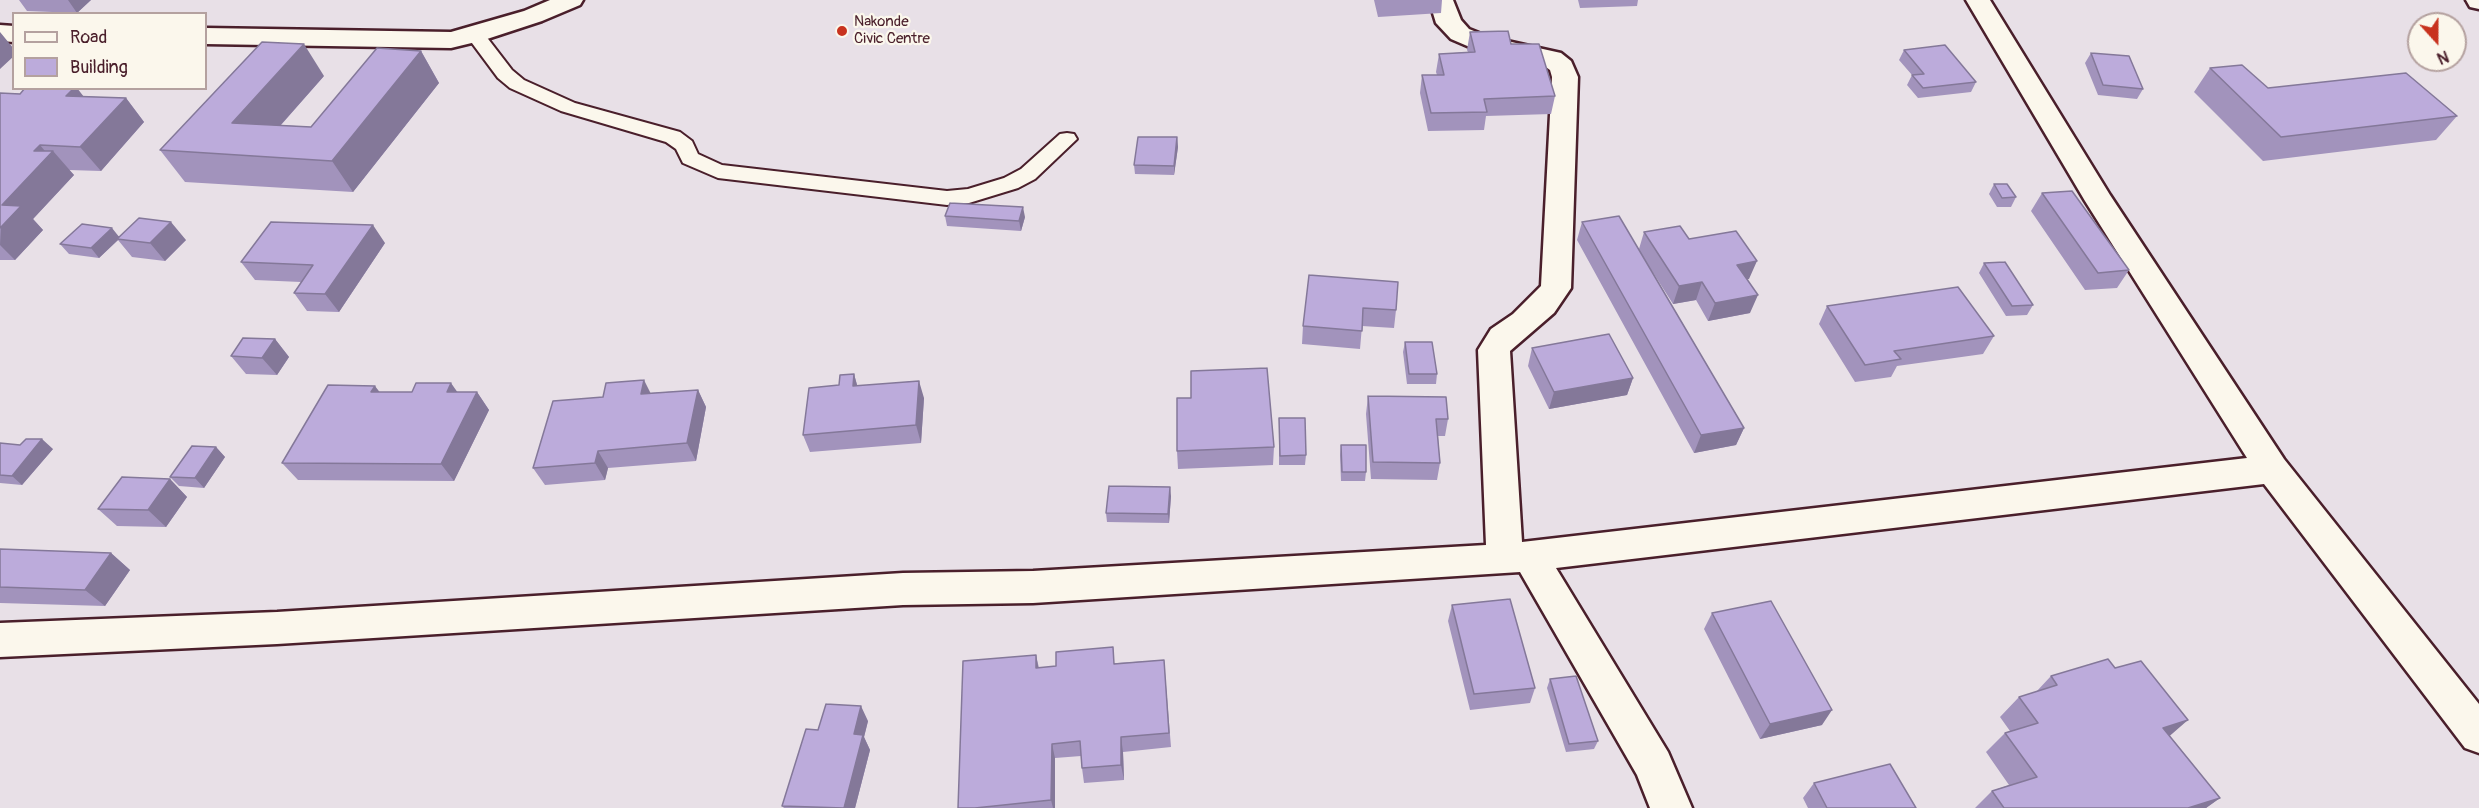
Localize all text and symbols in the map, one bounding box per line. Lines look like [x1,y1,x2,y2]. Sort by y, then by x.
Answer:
legend [12,12,207,90]
north arrow [2407,12,2467,72]
place label: Nakonde Civic Centre [854,13,930,48]
marker: Nakonde Civic Centre [835,24,849,38]
text: Road [70,26,107,49]
text: N [2434,46,2451,68]
text: Building [70,56,128,79]

